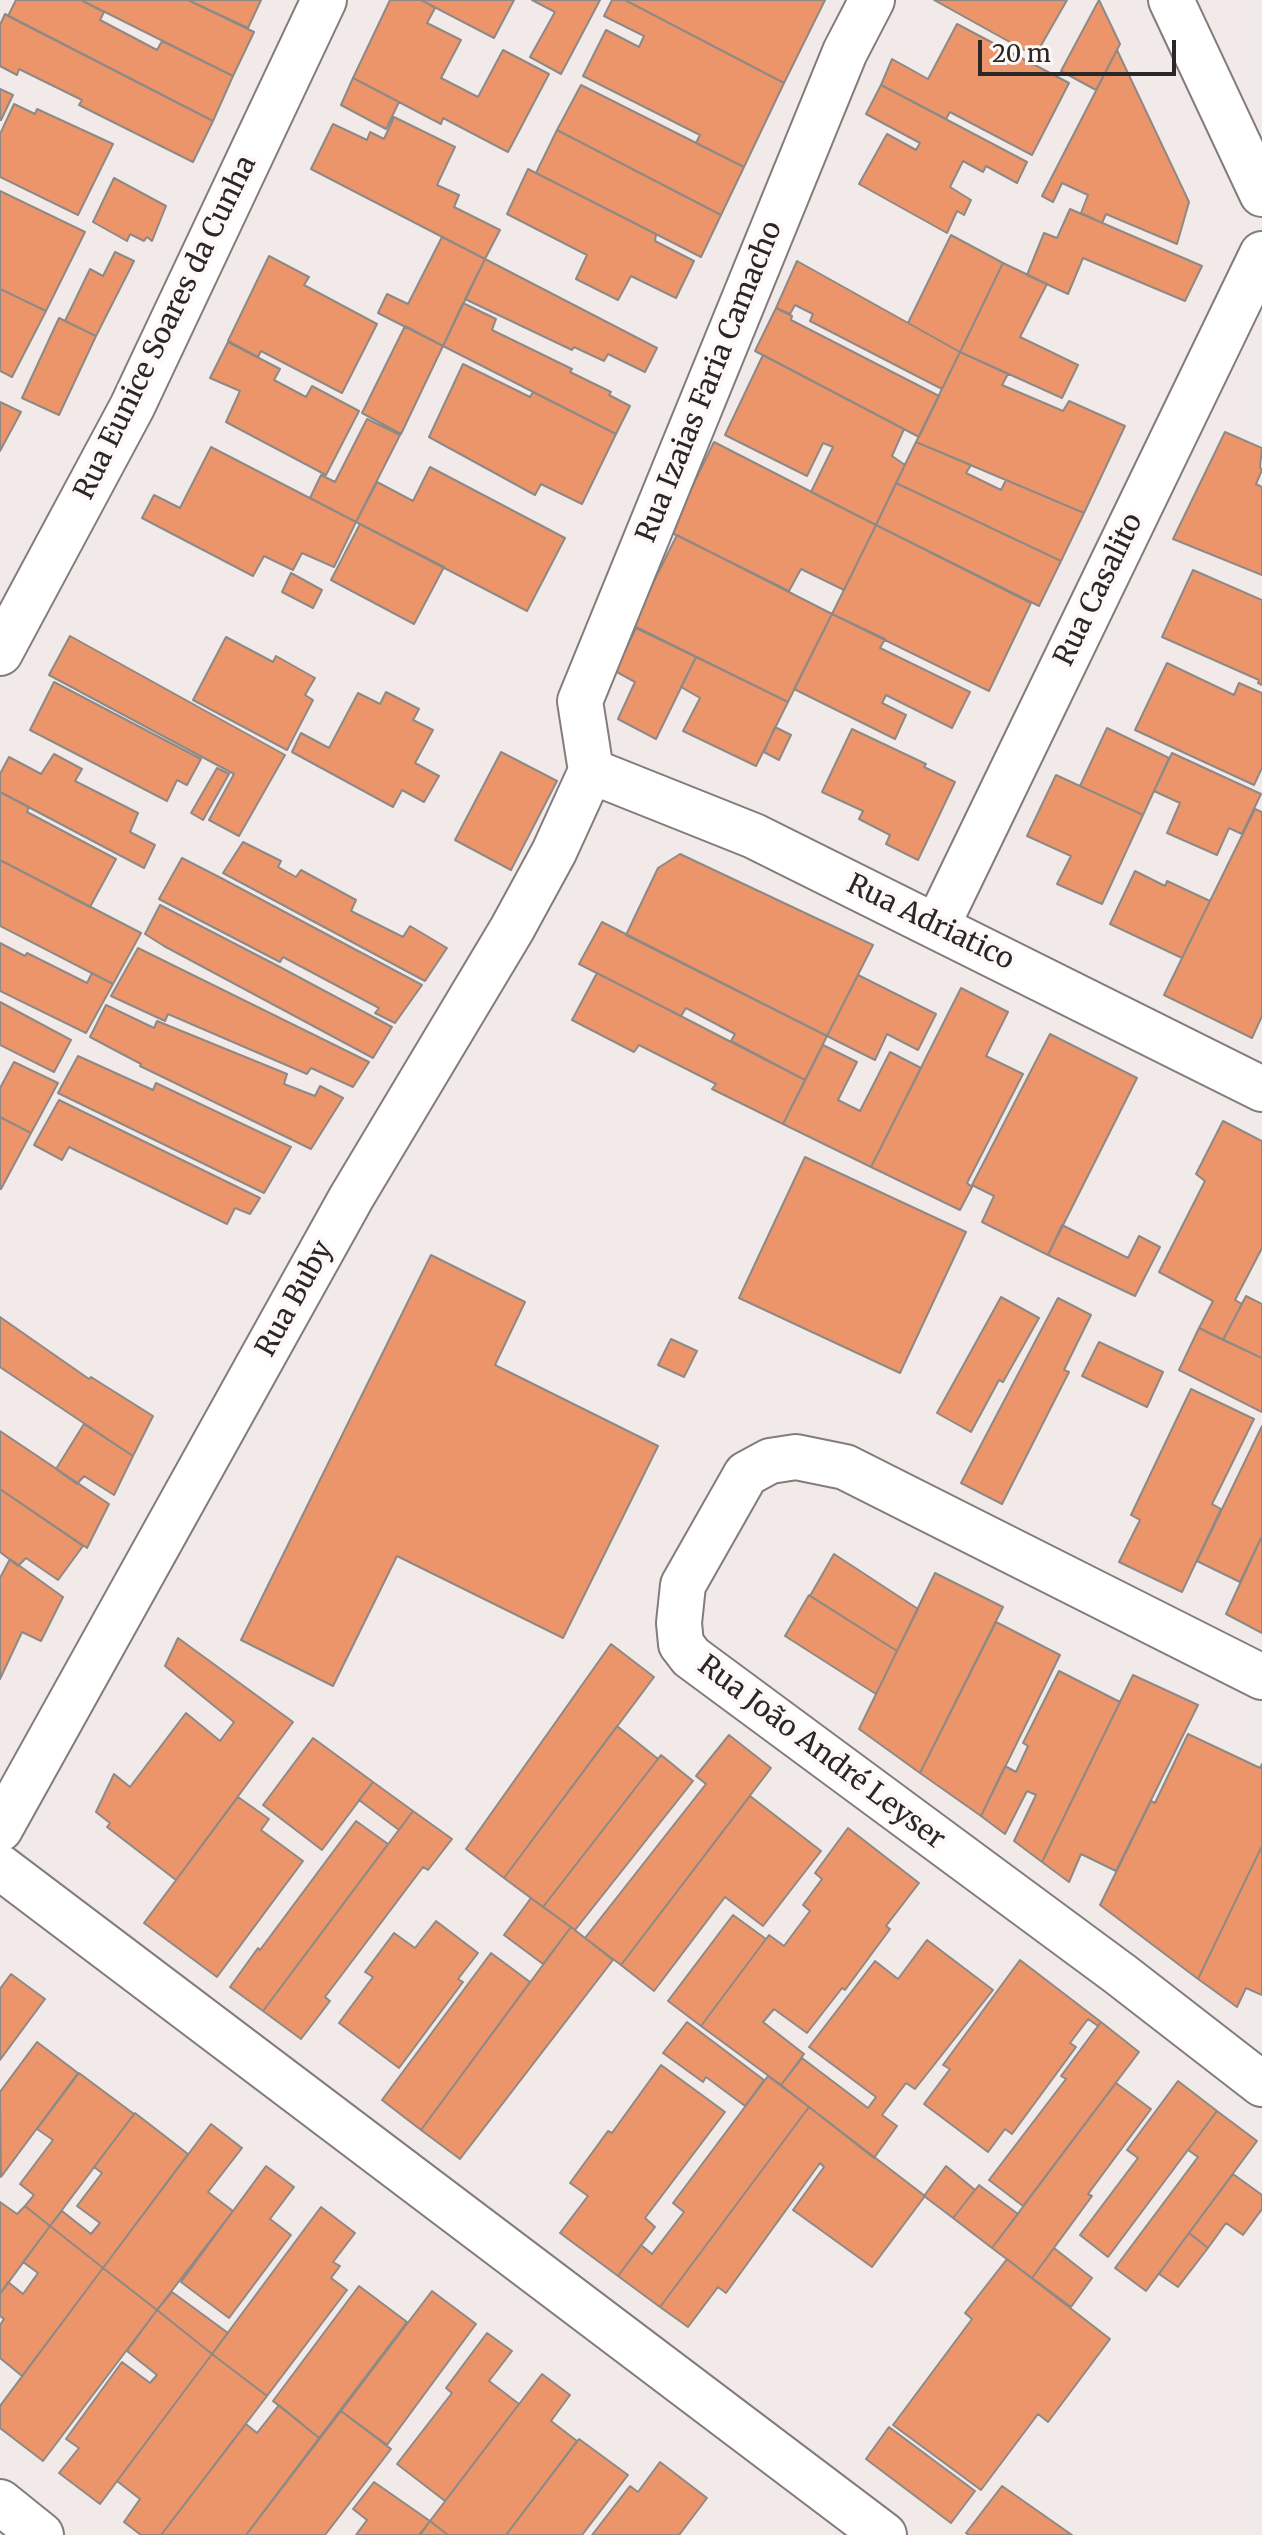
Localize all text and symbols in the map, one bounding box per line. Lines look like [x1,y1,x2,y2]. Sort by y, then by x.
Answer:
scale bar [982,24,1180,74]
text: 20 m [992,38,1051,69]
street label: Rua Eunice Soares da Cunha [68,151,264,505]
street label: Rua Izaias Faria Camacho [630,217,790,547]
street label: Rua Casalito [1048,508,1150,672]
street label: Rua Adriatico [841,868,1019,978]
street label: Rua Buby [250,1235,340,1363]
street label: Rua João André Leyser [691,1649,951,1857]

